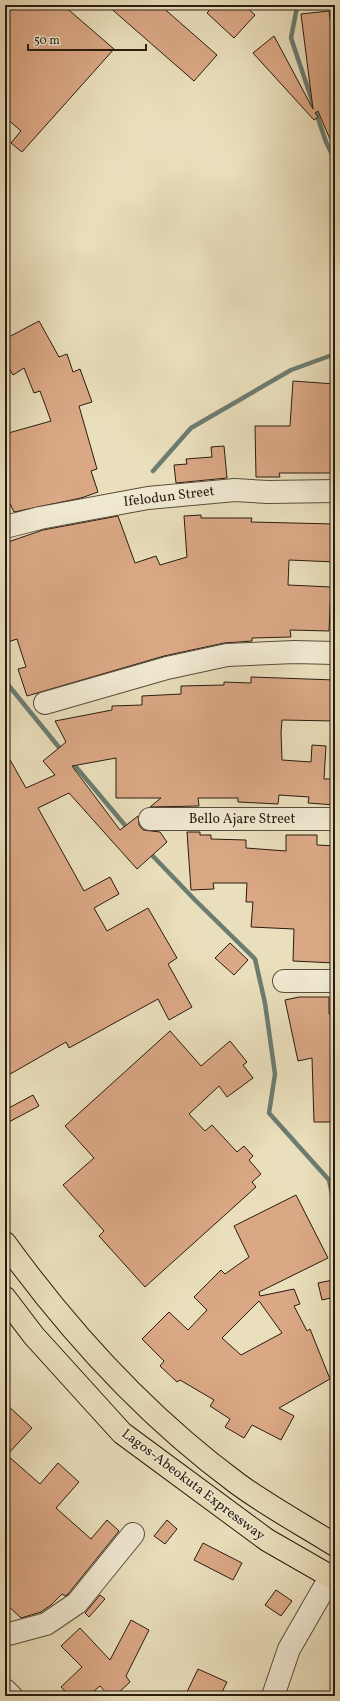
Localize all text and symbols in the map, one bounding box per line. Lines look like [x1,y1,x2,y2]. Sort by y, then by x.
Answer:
scale bar [28,26,146,52]
text: 50 m [34,33,60,49]
street label: Ifelodun Street [122,482,216,512]
street label: Bello Ajare Street [189,810,295,829]
street label: Lagos-Abeokuta Expressway [117,1425,269,1546]

